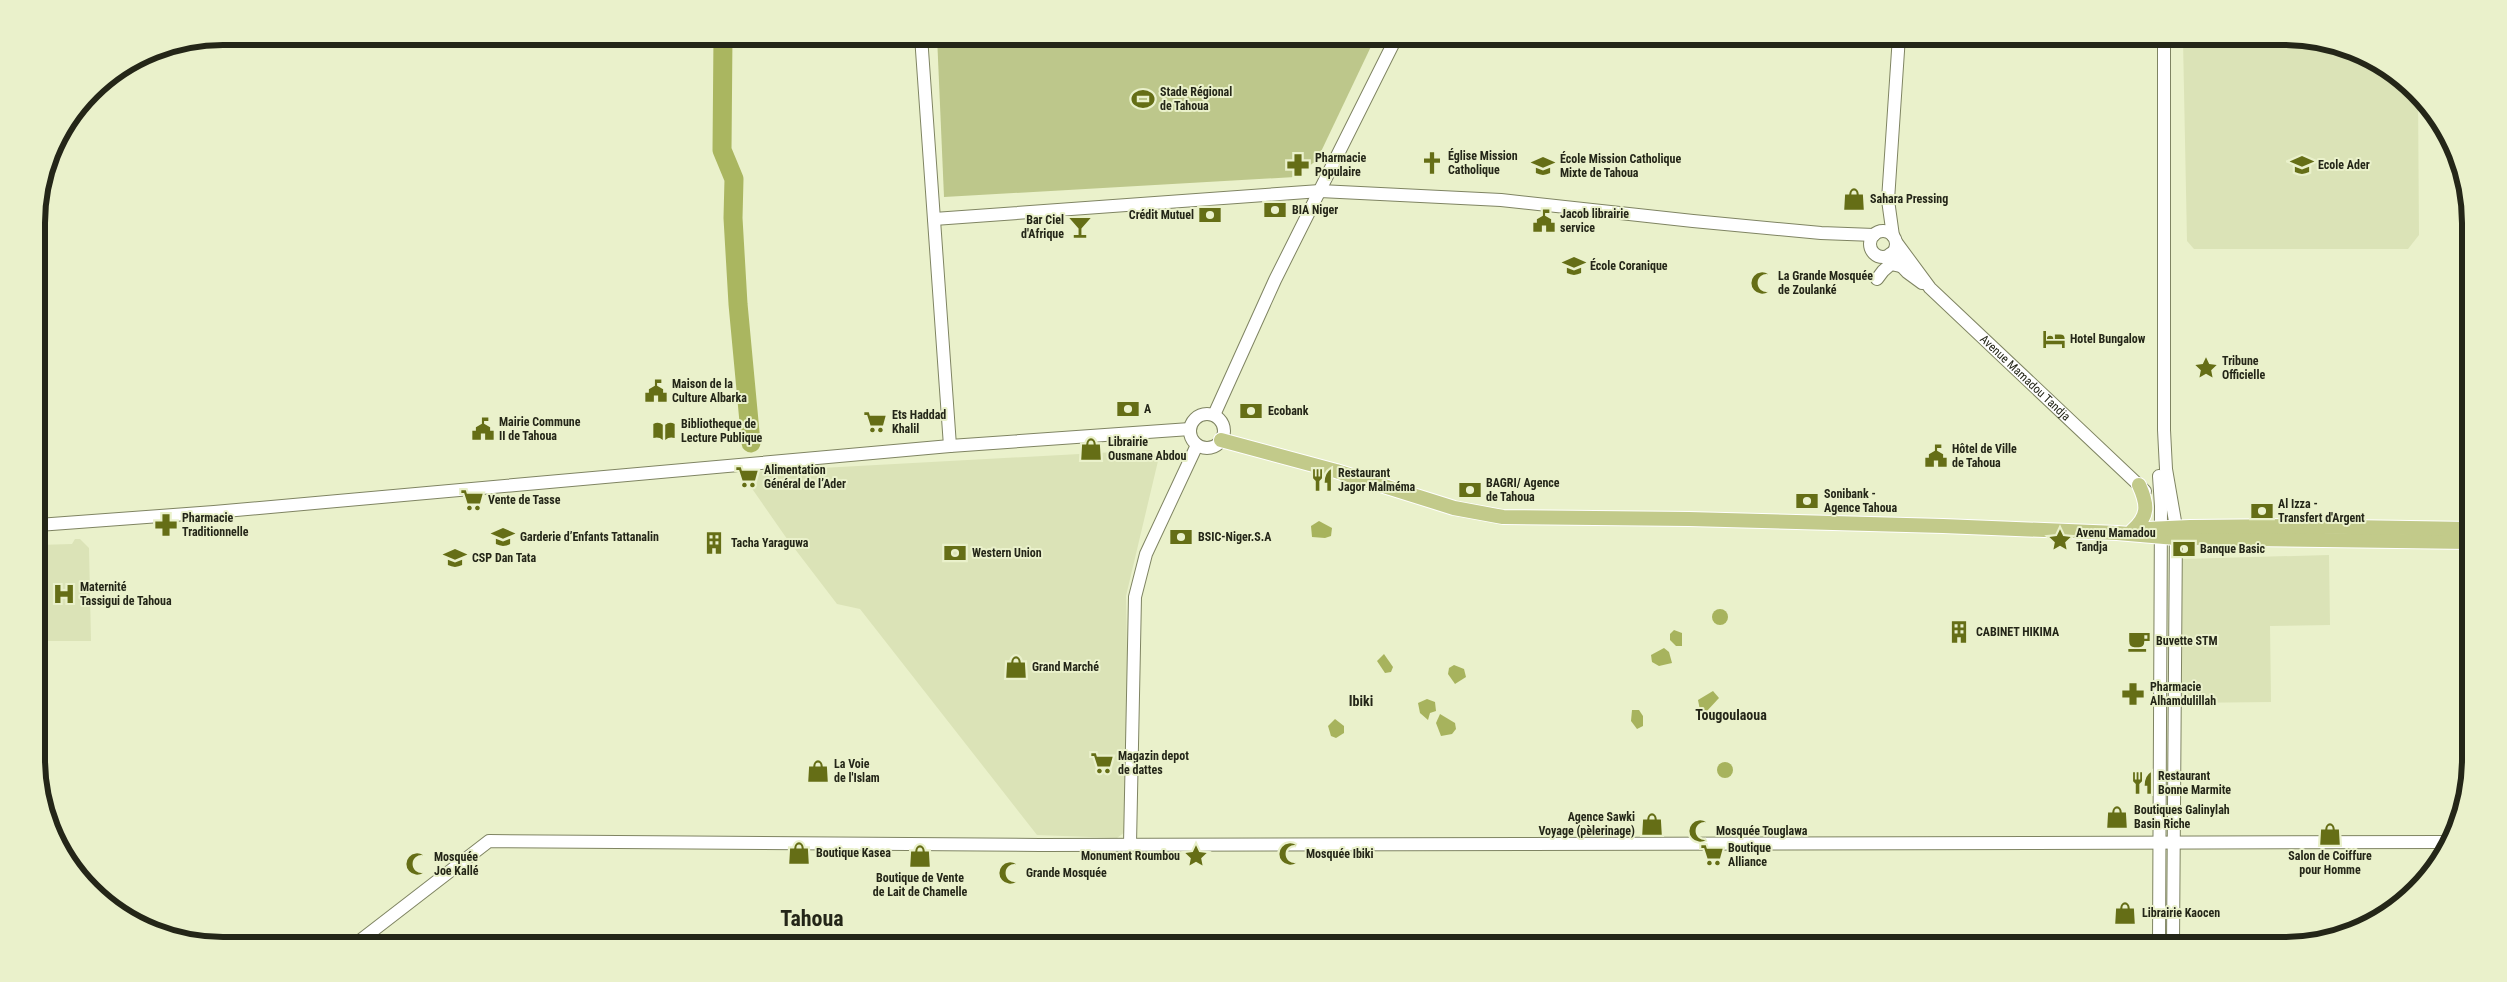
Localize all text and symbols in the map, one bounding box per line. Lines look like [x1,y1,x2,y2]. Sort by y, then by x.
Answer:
place label: Stade Régional de Tahoua [1160,85,1232,113]
sports icon: Stade Régional de Tahoua [1130,86,1156,112]
place label: Église Mission Catholique [1448,148,1518,177]
church icon: Église Mission Catholique [1419,150,1445,176]
place label: Pharmacie Populaire [1315,151,1366,179]
place label: École Mission Catholique Mixte de Tahoua [1560,151,1681,180]
pharmacy icon: Pharmacie Populaire [1285,152,1311,178]
school or university icon: Ecole Ader [2289,152,2315,178]
school or university icon: École Mission Catholique Mixte de Tahoua [1530,153,1556,179]
place label: Ecole Ader [2318,158,2370,172]
shop icon: Sahara Pressing [1841,186,1867,212]
place label: Sahara Pressing [1870,192,1948,206]
bank icon: BIA Niger [1262,197,1288,223]
bank icon: Crédit Mutuel [1197,202,1223,228]
place label: BIA Niger [1292,203,1338,217]
place label: Jacob librairie service [1560,207,1629,235]
place label: Crédit Mutuel [1129,208,1194,222]
public building icon: Jacob librairie service [1531,208,1557,234]
place label: Bar Ciel d'Afrique [1021,213,1064,241]
bar icon: Bar Ciel d'Afrique [1067,214,1093,240]
school or university icon: École Coranique [1561,253,1587,279]
place label: École Coranique [1590,258,1668,273]
place label: La Grande Mosquée de Zoulanké [1778,269,1873,297]
mosque icon: La Grande Mosquée de Zoulanké [1749,270,1775,296]
hotel icon: Hotel Bungalow [2041,326,2067,352]
street label: Avenue Mamadou Tandja [1977,332,2073,424]
place label: Hotel Bungalow [2070,332,2146,346]
place label: Tribune Officielle [2222,354,2265,382]
place icon: Tribune Officielle [2193,355,2219,381]
place label: Maison de la Culture Albarka [672,377,747,405]
public building icon: Maison de la Culture Albarka [643,378,669,404]
bank icon: A [1115,396,1141,422]
bank icon: Ecobank [1238,398,1264,424]
place label: A [1144,402,1152,416]
place label: Ecobank [1268,404,1309,418]
place label: Ets Haddad Khalil [892,408,946,436]
supermarket icon: Ets Haddad Khalil [862,409,888,435]
place label: Mairie Commune II de Tahoua [499,415,581,443]
public building icon: Mairie Commune II de Tahoua [470,416,496,442]
place label: Bibliotheque de Lecture Publique [681,417,763,445]
library icon: Bibliotheque de Lecture Publique [651,418,677,444]
place label: Librairie Ousmane Abdou [1108,435,1187,463]
shop icon: Librairie Ousmane Abdou [1078,436,1104,462]
place label: Hôtel de Ville de Tahoua [1952,442,2017,470]
public building icon: Hôtel de Ville de Tahoua [1923,443,1949,469]
place label: Alimentation Général de l’Ader [764,463,846,491]
supermarket icon: Alimentation Général de l’Ader [734,464,760,490]
place label: Restaurant Jagor Malméma [1338,466,1416,494]
restaurant icon: Restaurant Jagor Malméma [1309,467,1335,493]
place label: BAGRI/ Agence de Tahoua [1486,476,1560,504]
bank icon: BAGRI/ Agence de Tahoua [1457,477,1483,503]
supermarket icon: Vente de Tasse [459,487,485,513]
place label: Sonibank - Agence Tahoua [1824,487,1897,515]
bank icon: Sonibank - Agence Tahoua [1794,488,1820,514]
place label: Vente de Tasse [488,493,561,507]
place label: Al Izza - Transfert d'Argent [2278,497,2365,525]
bank icon: Al Izza - Transfert d'Argent [2249,498,2275,524]
place label: Pharmacie Traditionnelle [182,511,249,539]
pharmacy icon: Pharmacie Traditionnelle [153,512,179,538]
school or university icon: Garderie d’Enfants Tattanalin [490,524,516,550]
bank icon: BSIC-Niger.S.A [1168,524,1194,550]
place label: Avenu Mamadou Tandja [2076,526,2156,554]
place icon: Avenu Mamadou Tandja [2047,527,2073,553]
place label: Garderie d’Enfants Tattanalin [520,530,659,544]
building icon: Tacha Yaraguwa [701,530,727,556]
place label: BSIC-Niger.S.A [1198,530,1272,544]
place label: Tacha Yaraguwa [731,536,809,550]
bank icon: Banque Basic [2171,536,2197,562]
bank icon: Western Union [942,540,968,566]
place label: Banque Basic [2200,542,2266,556]
school or university icon: CSP Dan Tata [442,545,468,571]
place label: Western Union [972,546,1042,560]
place label: CSP Dan Tata [472,551,537,565]
place label: Maternité Tassigui de Tahoua [80,580,172,608]
hospital icon: Maternité Tassigui de Tahoua [51,581,77,607]
building icon: CABINET HIKIMA [1946,619,1972,645]
place label: CABINET HIKIMA [1976,625,2060,639]
cafe icon: Buvette STM [2126,628,2152,654]
place label: Buvette STM [2156,634,2218,648]
shop icon: Grand Marché [1003,654,1029,680]
place label: Grand Marché [1032,660,1099,674]
place label: Pharmacie Alhamdulillah [2150,680,2216,708]
pharmacy icon: Pharmacie Alhamdulillah [2120,681,2146,707]
district label: Ibiki [1349,693,1373,709]
district label: Tougoulaoua [1695,707,1767,723]
place label: Magazin depot de dattes [1118,749,1189,777]
supermarket icon: Magazin depot de dattes [1089,750,1115,776]
place label: La Voie de l'Islam [834,757,880,785]
shop icon: La Voie de l'Islam [805,758,831,784]
place label: Restaurant Bonne Marmite [2158,769,2231,797]
restaurant icon: Restaurant Bonne Marmite [2129,770,2155,796]
place label: Boutiques Galinylah Basin Riche [2134,803,2230,831]
shop icon: Boutiques Galinylah Basin Riche [2104,804,2130,830]
place label: Agence Sawki Voyage (pèlerinage) [1538,810,1635,838]
shop icon: Agence Sawki Voyage (pèlerinage) [1639,811,1665,837]
mosque icon: Mosquée Touglawa [1687,818,1713,844]
shop icon: Salon de Coiffure pour Homme [2317,821,2343,847]
place label: Mosquée Touglawa [1716,824,1808,838]
shop icon: Boutique Kasea [786,840,812,866]
mosque icon: Mosquée Ibiki [1277,841,1303,867]
place label: Boutique Alliance [1728,841,1771,869]
supermarket icon: Boutique Alliance [1699,842,1725,868]
shop icon: Boutique de Vente de Lait de Chamelle [907,843,933,869]
place icon: Monument Roumbou [1183,843,1209,869]
place label: Boutique Kasea [816,846,891,860]
place label: Mosquée Ibiki [1306,847,1374,861]
place label: Monument Roumbou [1081,849,1180,863]
place label: Salon de Coiffure pour Homme [2288,849,2372,877]
place label: Mosquée Joe Kallé [434,850,479,878]
mosque icon: Mosquée Joe Kallé [404,851,430,877]
mosque icon: Grande Mosquée [997,860,1023,886]
place label: Grande Mosquée [1026,866,1107,880]
place label: Boutique de Vente de Lait de Chamelle [873,871,968,899]
shop icon: Librairie Kaocen [2112,900,2138,926]
district label: Tahoua [780,906,844,931]
place label: Librairie Kaocen [2142,906,2220,920]

